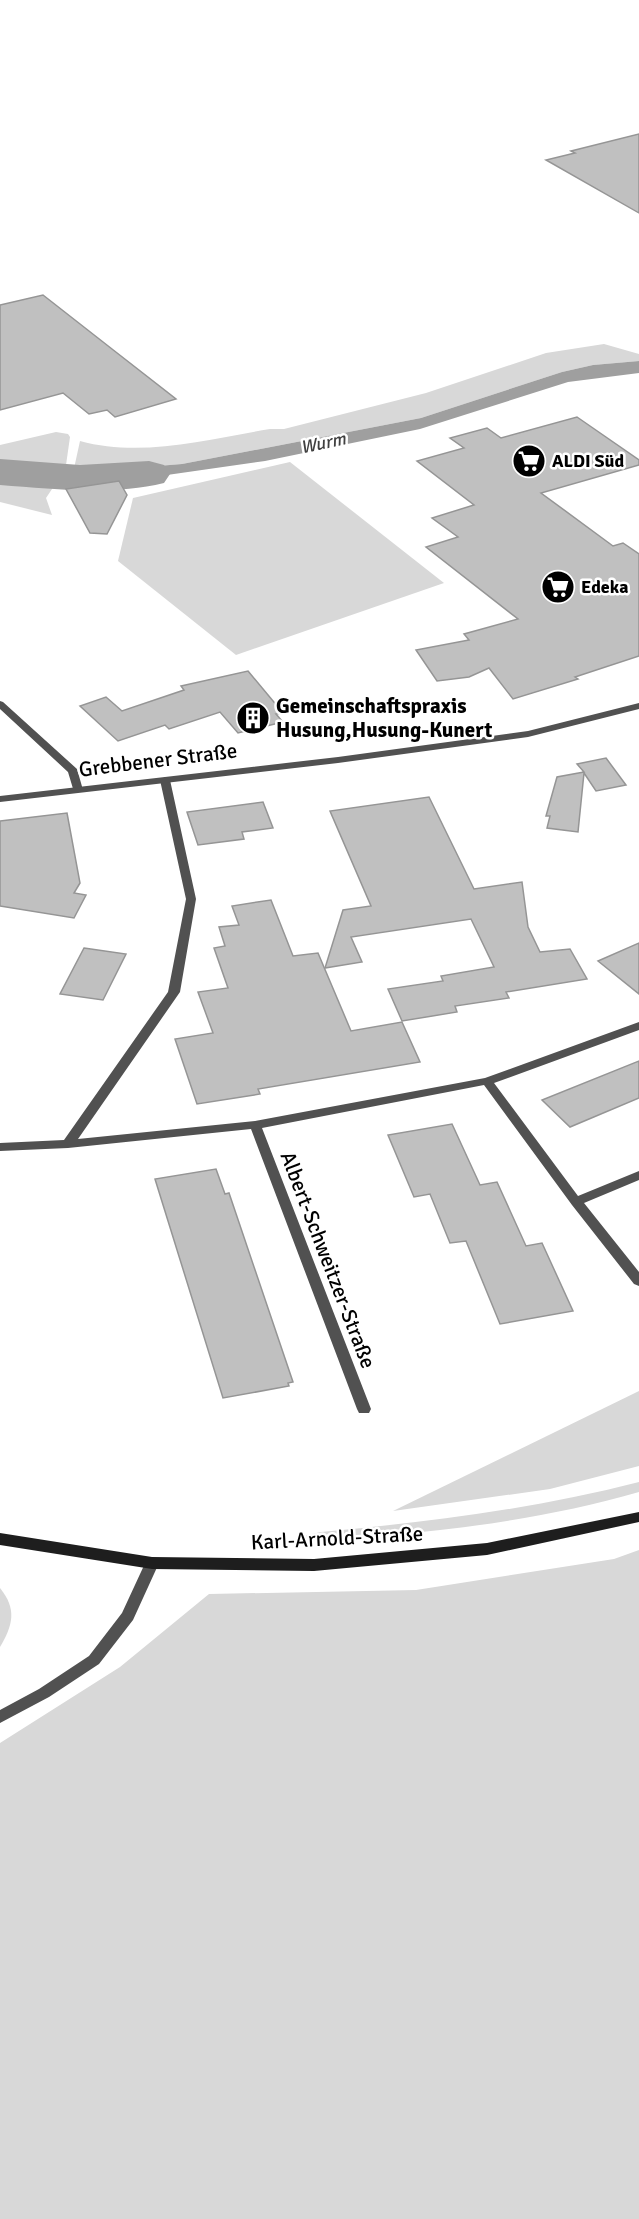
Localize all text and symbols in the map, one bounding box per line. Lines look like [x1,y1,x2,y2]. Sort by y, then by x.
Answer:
water label: Wurm [298,427,348,458]
supermarket icon: ALDI Süd [511,443,547,479]
place label: ALDI Süd [552,450,624,472]
supermarket icon: Edeka [540,569,576,605]
place label: Edeka [581,576,628,598]
place label: Gemeinschaftspraxis Husung,Husung-Kunert [276,693,492,743]
building icon: Gemeinschaftspraxis Husung,Husung-Kunert [235,700,271,736]
street label: Grebbener Straße [77,737,239,783]
street label: Albert-Schweitzer-Straße [275,1148,381,1372]
street label: Karl-Arnold-Straße [250,1521,424,1555]

